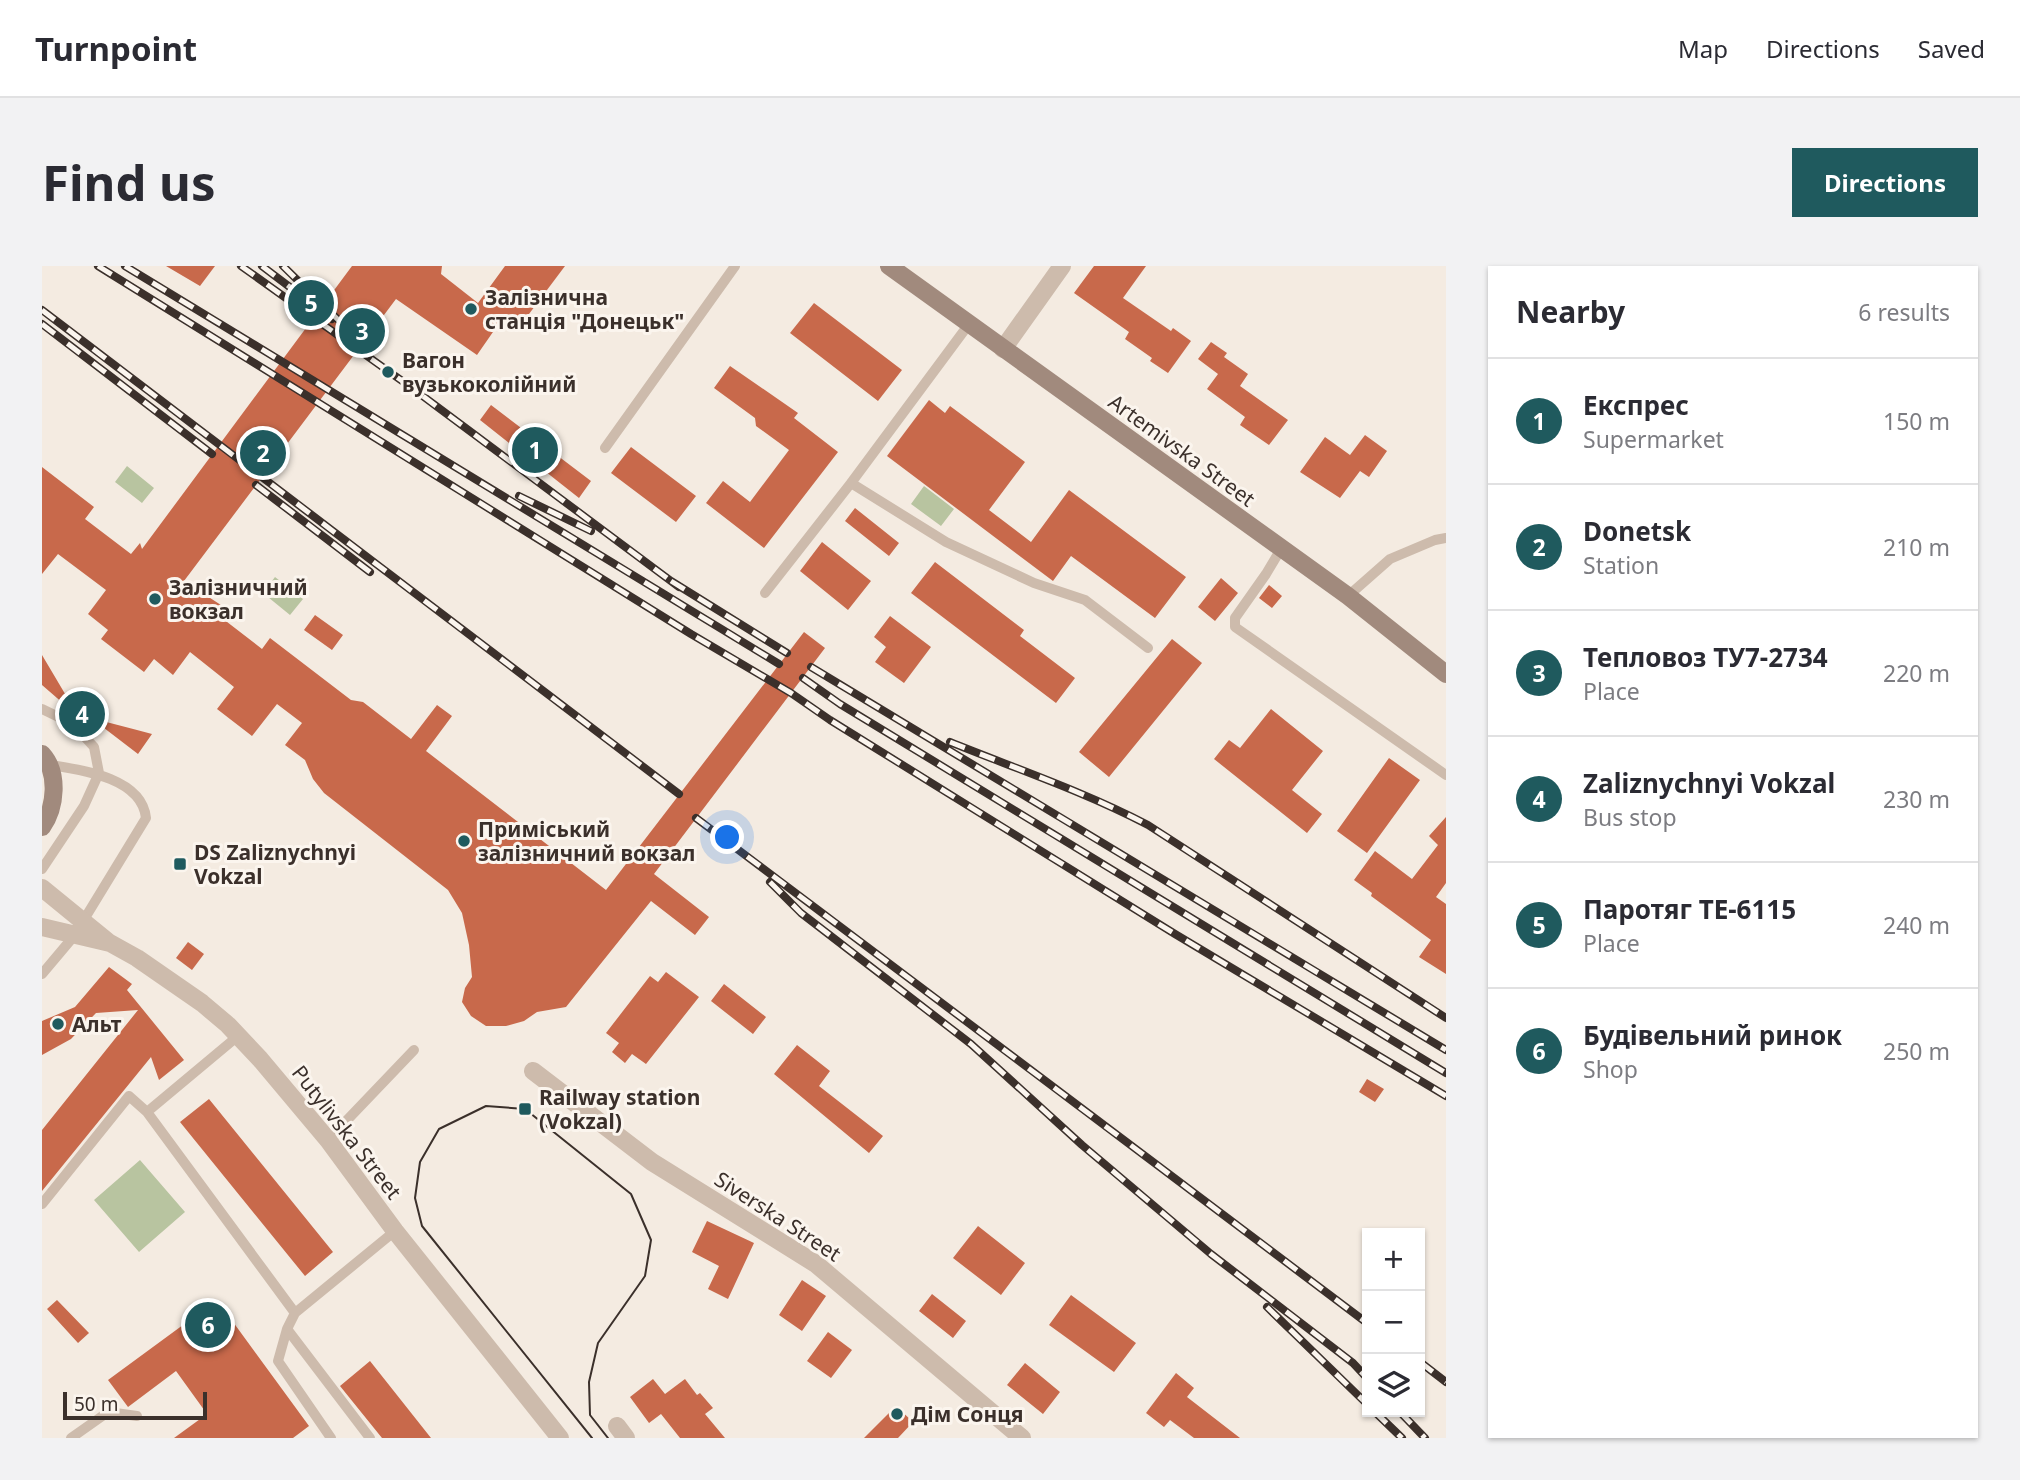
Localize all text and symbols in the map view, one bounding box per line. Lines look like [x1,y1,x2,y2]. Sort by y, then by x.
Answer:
text: Turnpoint [35,26,197,71]
text: Map [1678,32,1728,65]
text: Directions [1766,32,1880,65]
text: Saved [1918,32,1985,65]
button: Directions [1792,148,1978,217]
text: Find us [42,149,216,215]
pin: 5 [288,277,334,329]
place label: Залізнична станція "Донецьк" [485,283,684,335]
text: Nearby [1516,291,1625,332]
text: 6 results [1858,296,1950,328]
marker: Залізнична станція "Донецьк" [463,301,479,317]
pin: 3 [339,305,385,357]
place label: Вагон вузькоколійний [402,346,576,398]
marker: Вагон вузькоколійний [380,364,396,380]
street label: Artemivska Street [1103,387,1261,513]
text: Експрес [1583,387,1689,423]
text: 1 [1532,405,1546,437]
text: 150 m [1883,405,1950,437]
text: Supermarket [1583,423,1724,455]
pin: 1 [512,424,558,476]
pin: 2 [240,427,286,479]
text: Donetsk [1583,513,1691,549]
text: 2 [1532,531,1546,563]
text: 210 m [1883,531,1950,563]
text: Station [1583,549,1659,581]
place label: Залізничний вокзал [169,573,308,625]
marker: Залізничний вокзал [147,591,163,607]
text: Тепловоз ТУ7-2734 [1583,639,1828,675]
text: 3 [1532,657,1546,689]
text: 220 m [1883,657,1950,689]
text: Place [1583,675,1640,707]
pin: 4 [59,688,105,740]
text: Zaliznychnyi Vokzal [1583,765,1835,801]
text: 4 [1532,783,1546,815]
text: 230 m [1883,783,1950,815]
text: Bus stop [1583,801,1677,833]
place label: Приміський залізничний вокзал [478,815,695,867]
your location [710,820,744,854]
marker: Приміський залізничний вокзал [456,833,472,849]
place label: DS Zaliznychnyi Vokzal [194,838,356,890]
marker: DS Zaliznychnyi Vokzal [172,856,188,872]
text: Паротяг ТЕ-6115 [1583,891,1796,927]
text: 5 [1532,909,1546,941]
text: 240 m [1883,909,1950,941]
text: Place [1583,927,1640,959]
place label: Альт [72,1010,122,1038]
marker: Альт [50,1016,66,1032]
text: Будівельний ринок [1583,1017,1842,1053]
text: 6 [1532,1035,1546,1067]
text: 250 m [1883,1035,1950,1067]
text: Shop [1583,1053,1638,1085]
street label: Putylivska Street [286,1059,408,1205]
place label: Railway station (Vokzal) [539,1083,700,1135]
marker: Railway station (Vokzal) [517,1101,533,1117]
street label: Siverska Street [709,1165,847,1268]
map controls [1362,1228,1425,1417]
button: + [1362,1228,1425,1291]
button: − [1362,1291,1425,1354]
pin: 6 [185,1299,231,1351]
button: layers [1362,1354,1425,1417]
scale bar [63,1389,206,1421]
text: 50 m [74,1391,118,1417]
place label: Дім Сонця [911,1400,1024,1428]
marker: Дім Сонця [889,1406,905,1422]

